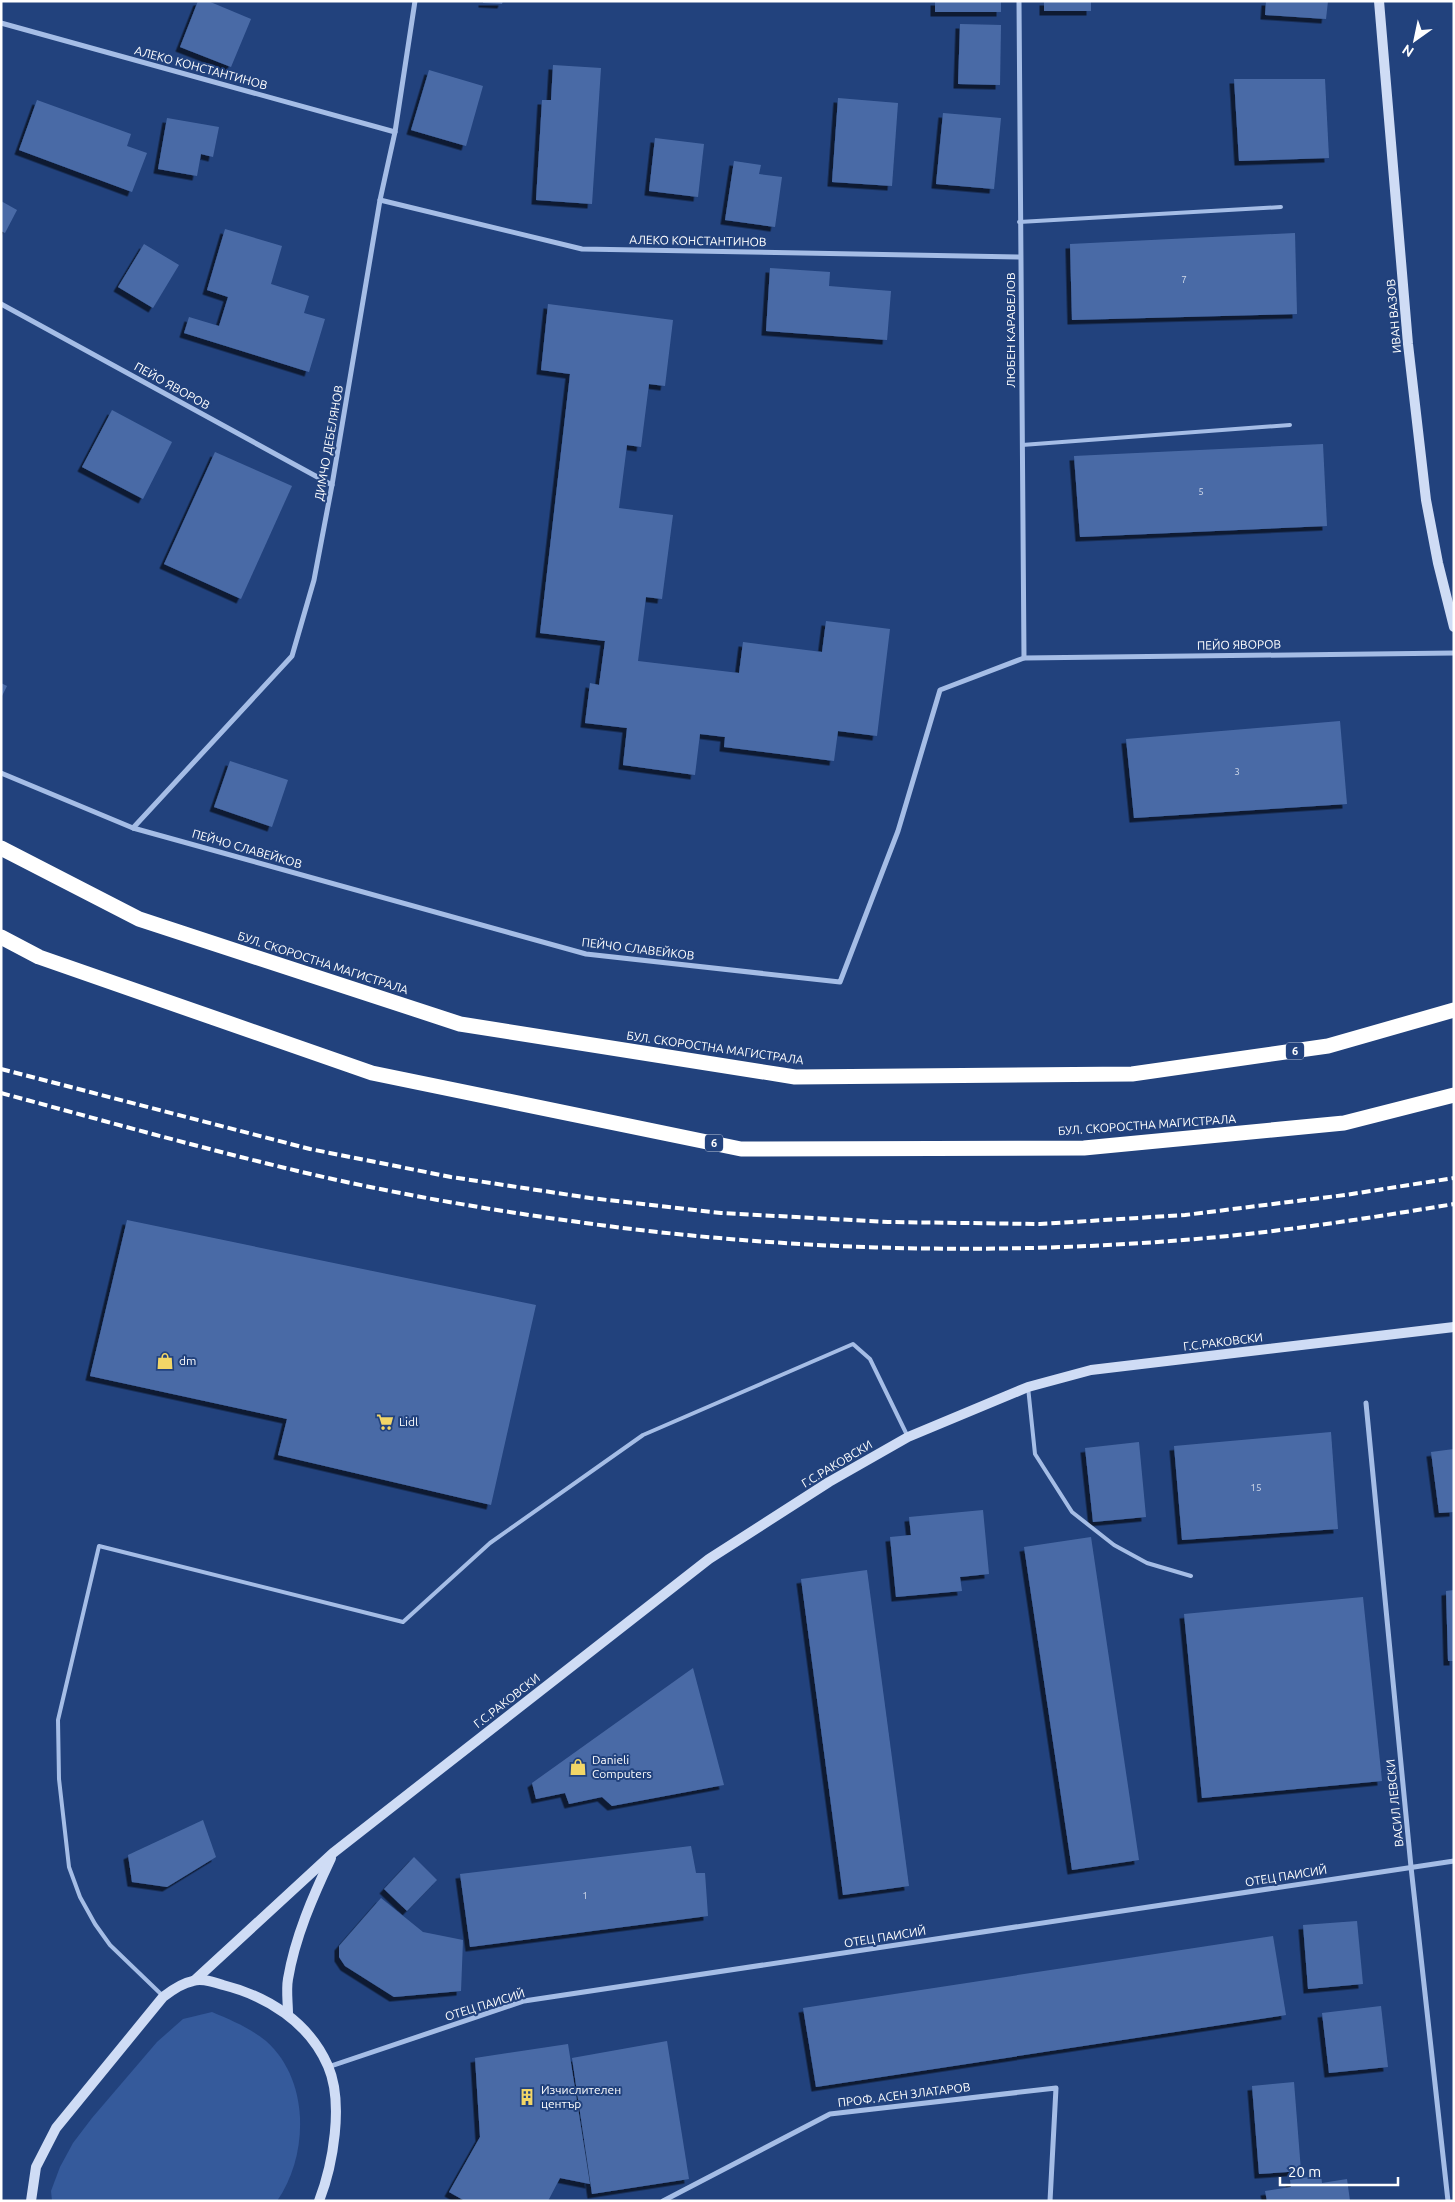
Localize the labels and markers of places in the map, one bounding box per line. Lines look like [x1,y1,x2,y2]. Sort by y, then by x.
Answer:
shop icon: dm [155,1351,175,1371]
place label: dm [179,1354,196,1367]
supermarket icon: Lidl [375,1412,395,1432]
place label: Lidl [399,1415,418,1428]
place label: Danieli Computers [592,1753,652,1780]
shop icon: Danieli Computers [568,1757,588,1777]
place label: Изчислителен център [541,2083,621,2110]
building icon: Изчислителен център [517,2087,537,2107]

